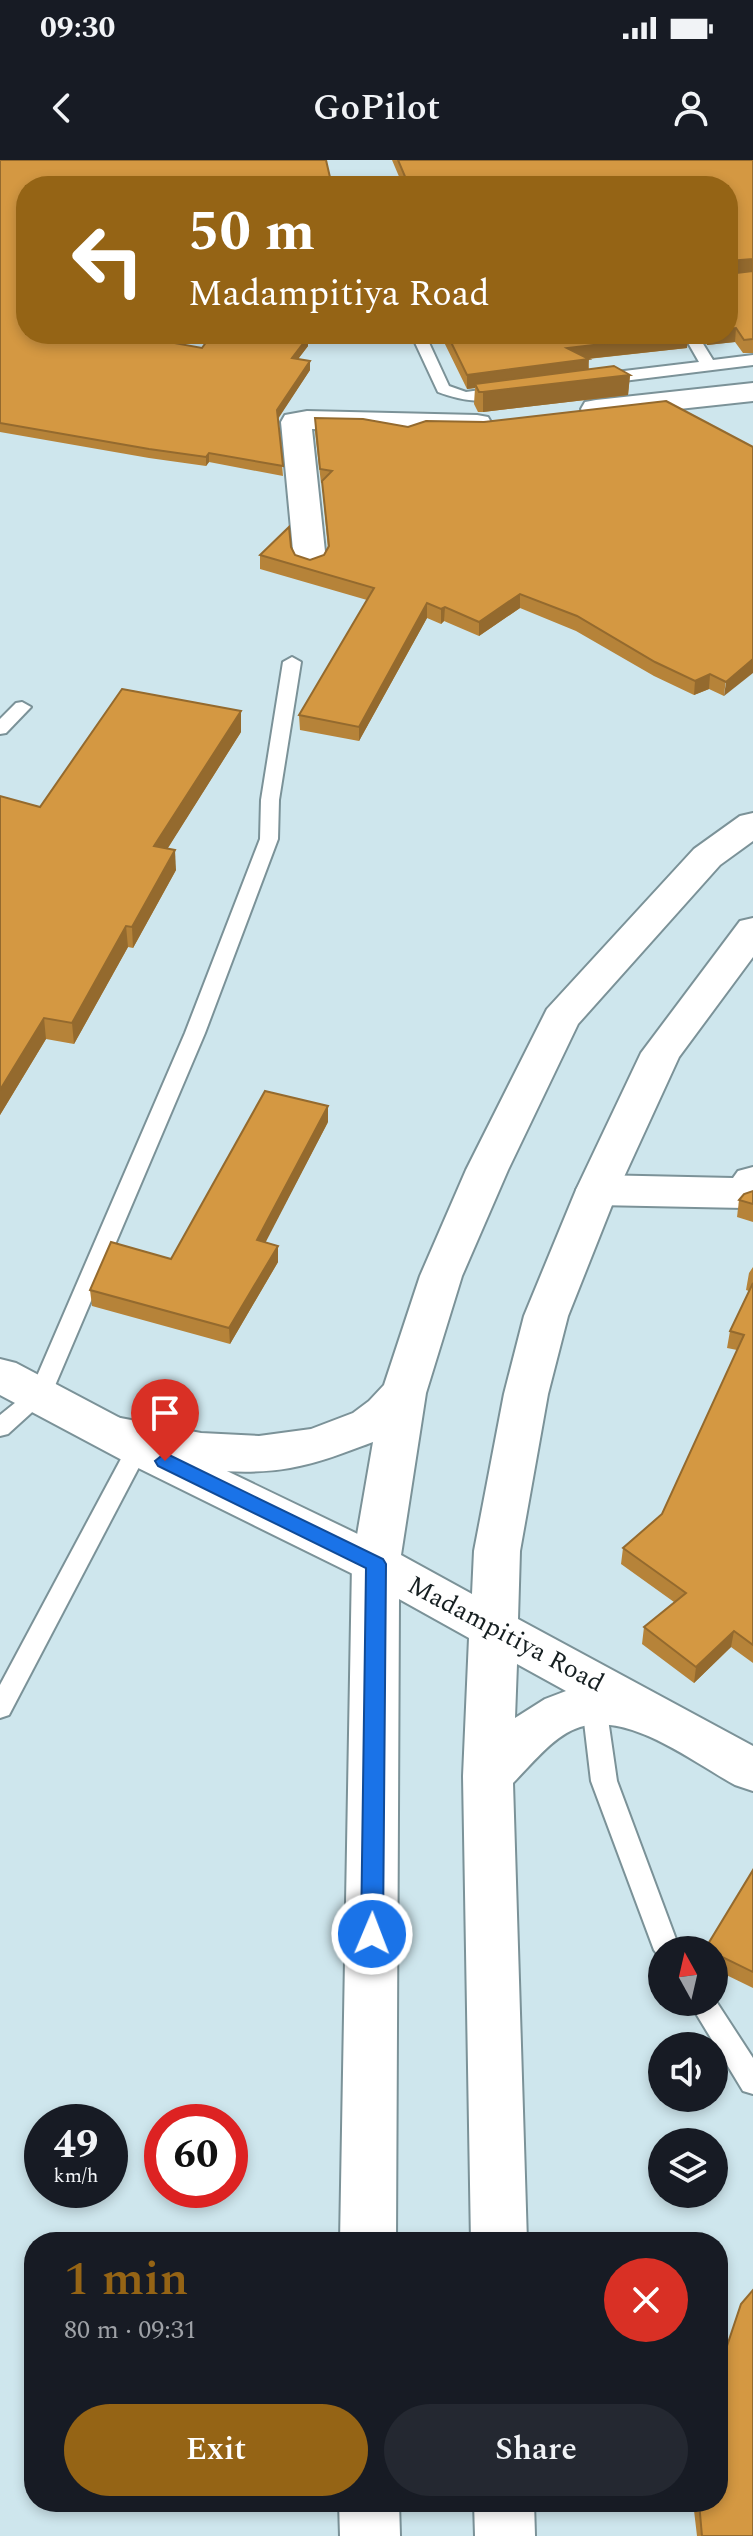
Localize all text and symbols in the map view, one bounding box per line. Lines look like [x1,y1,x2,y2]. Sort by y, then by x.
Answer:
text: 09:30 [40,5,115,51]
text: GoPilot [313,81,440,136]
icon: back [40,86,84,130]
icon: person [669,86,713,130]
text: 50 m [188,190,315,275]
icon: left [56,208,160,312]
text: Madampitiya Road [188,267,490,322]
pin [131,1379,199,1461]
icon: arrive [143,1391,187,1435]
street label: Madampitiya Road [400,1565,612,1703]
position arrow [330,1892,414,1976]
north arrow [648,1936,728,2016]
map controls [648,1936,728,2208]
button: sound [648,2032,728,2112]
speed limit sign: 60 [144,2104,248,2208]
text: 49 [54,2115,98,2176]
button: layers [648,2128,728,2208]
text: km/h [54,2161,99,2191]
text: 1 min [64,2243,189,2316]
button: close [604,2258,688,2342]
text: 80 m · 09:31 [64,2310,197,2350]
button: Exit [64,2404,368,2496]
button: Share [384,2404,688,2496]

